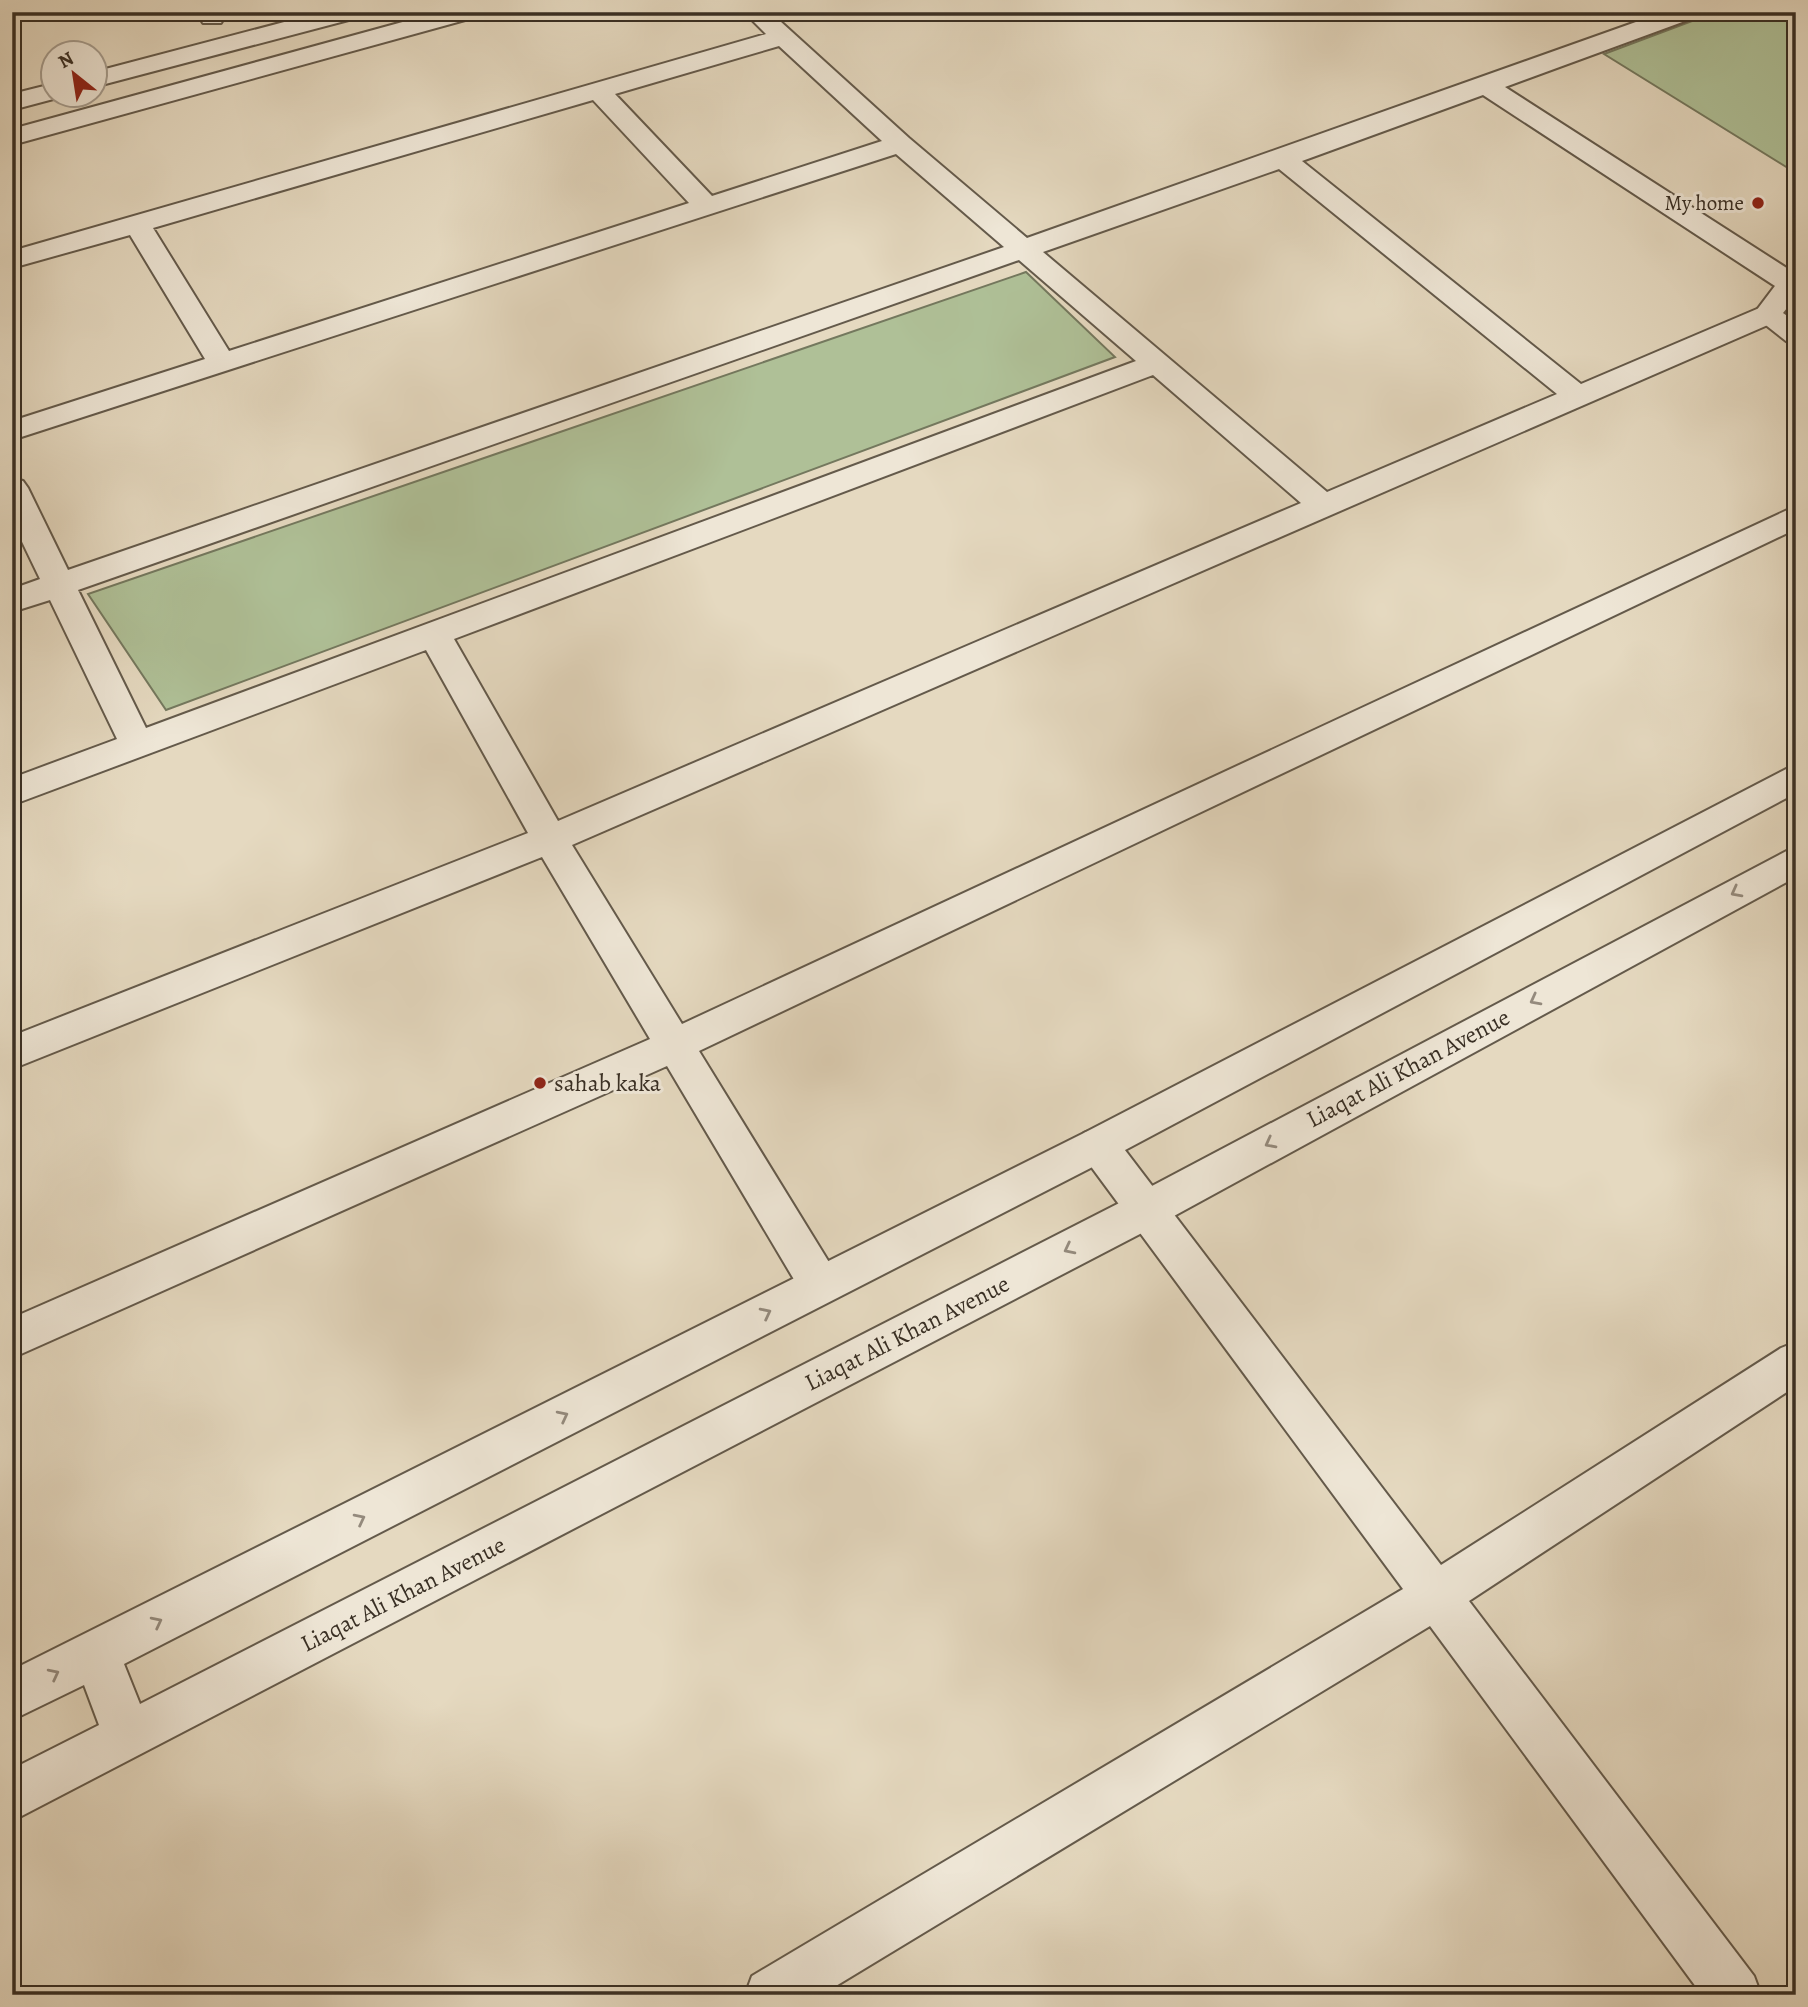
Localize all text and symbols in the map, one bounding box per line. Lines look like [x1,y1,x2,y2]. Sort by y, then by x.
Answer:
north arrow [38,38,108,108]
text: N [54,45,79,75]
place label: My home [1665,189,1744,217]
marker: My home [1750,195,1766,211]
one-way arrow [1730,884,1743,897]
one-way arrow [1530,992,1543,1005]
street label: Liaqat Ali Khan Avenue [1301,1001,1515,1135]
place label: sahab kaka [554,1067,662,1099]
marker: sahab kaka [532,1075,548,1091]
one-way arrow [1265,1135,1278,1148]
one-way arrow [1064,1241,1077,1255]
street label: Liaqat Ali Khan Avenue [799,1268,1015,1398]
one-way arrow [759,1308,771,1322]
one-way arrow [556,1410,568,1424]
one-way arrow [353,1513,365,1527]
street label: Liaqat Ali Khan Avenue [295,1529,511,1659]
one-way arrow [150,1616,162,1630]
one-way arrow [47,1669,59,1682]

